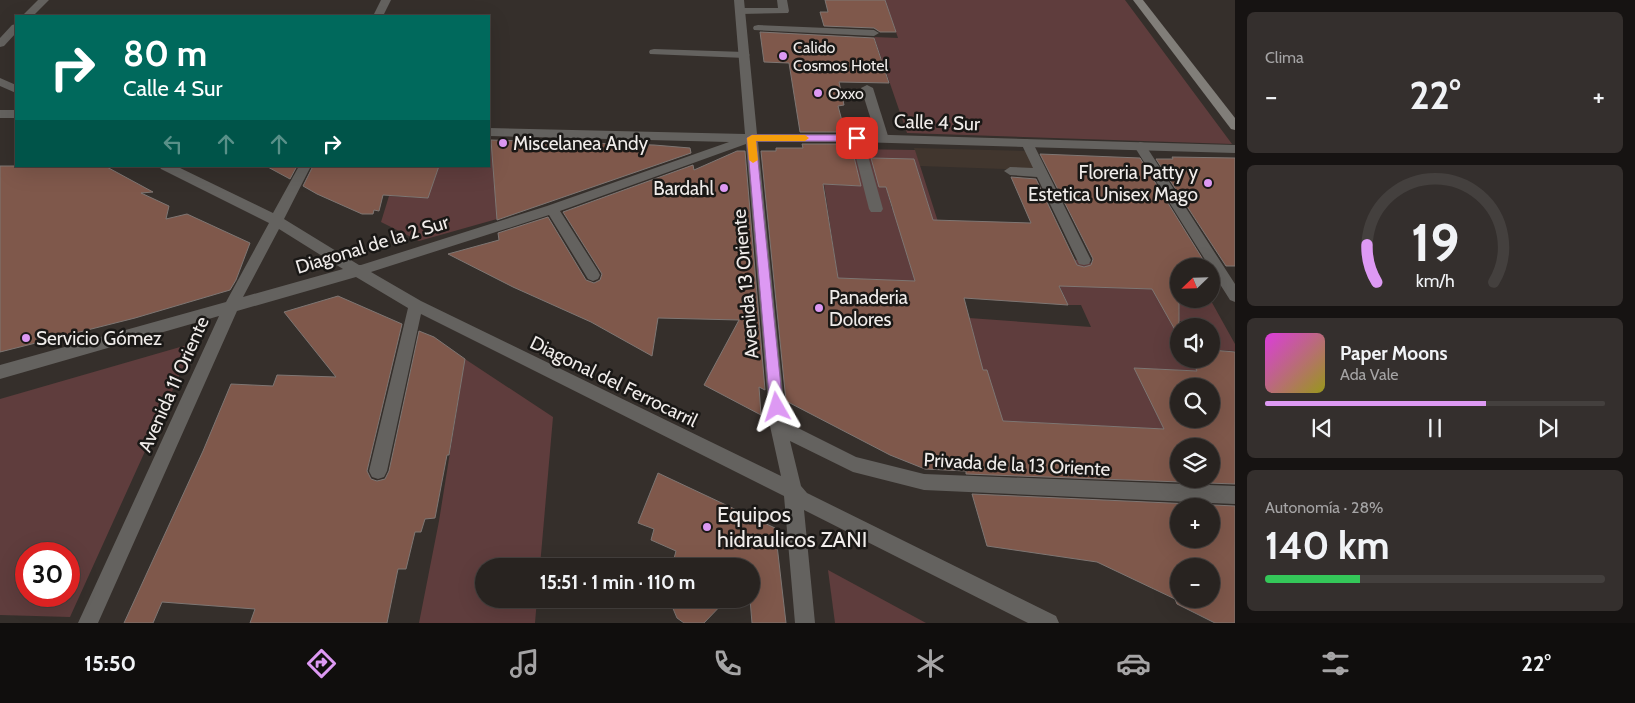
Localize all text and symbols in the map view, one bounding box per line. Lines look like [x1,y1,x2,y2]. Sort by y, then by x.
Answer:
text: 80 m [123,32,207,75]
icon: right [40,35,105,100]
place label: Calido Cosmos Hotel [793,38,888,75]
text: Clima [1265,48,1304,67]
marker: Calido Cosmos Hotel [777,50,789,62]
text: 22° [1409,72,1461,119]
text: Calle 4 Sur [123,75,222,102]
text: − [1265,79,1277,113]
text: + [1593,79,1605,113]
place label: Oxxo [828,84,864,103]
marker: Oxxo [812,87,824,99]
street label: Calle 4 Sur [894,110,980,135]
pin [836,117,878,159]
icon: arrive [843,124,871,152]
icon: left [159,130,187,158]
icon: ahead [212,130,240,158]
icon: ahead [265,130,293,158]
icon: right [318,130,346,158]
place label: Miscelanea Andy [513,132,649,155]
marker: Miscelanea Andy [497,137,509,149]
place label: Floreria Patty y Estetica Unisex Mago [1028,161,1198,206]
place label: Bardahl [653,177,715,200]
marker: Floreria Patty y Estetica Unisex Mago [1202,177,1214,189]
marker: Bardahl [718,182,730,194]
street label: Avenida 13 Oriente [727,208,763,360]
street label: Diagonal de la 2 Sur [293,210,451,279]
text: 19 [1411,211,1459,274]
north arrow [1170,258,1220,308]
map controls [1170,258,1220,608]
text: km/h [1415,270,1455,291]
place label: Panaderia Dolores [829,286,908,331]
marker: Panaderia Dolores [813,302,825,314]
street label: Avenida 11 Oriente [133,313,214,456]
button: sound [1170,318,1220,368]
place label: Servicio Gómez [36,327,162,350]
street label: Diagonal del Ferrocarril [526,331,702,432]
marker: Servicio Gómez [20,332,32,344]
text: Paper Moons [1340,342,1448,365]
text: Ada Vale [1340,365,1399,384]
button: search [1170,378,1220,428]
position arrow [750,380,802,432]
icon: previous [1308,414,1336,442]
icon: pause [1421,414,1449,442]
icon: next [1534,414,1562,442]
button: layers [1170,438,1220,488]
street label: Privada de la 13 Oriente [923,448,1111,481]
button: + [1170,498,1220,548]
text: Autonomía · 28% [1265,498,1384,517]
place label: Equipos hidraulicos ZANI [717,501,867,553]
marker: Equipos hidraulicos ZANI [701,521,713,533]
text: 140 km [1265,522,1389,569]
speed limit sign: 30 [15,542,80,607]
button: − [1170,558,1220,608]
text: 15:51 · 1 min · 110 m [540,571,695,594]
icon: directions [304,646,339,681]
icon: music [507,646,542,681]
icon: phone [710,646,745,681]
icon: climate [913,646,948,681]
icon: car [1116,646,1151,681]
icon: filters [1318,646,1353,681]
text: 15:50 [84,650,136,677]
text: 22° [1521,650,1551,677]

